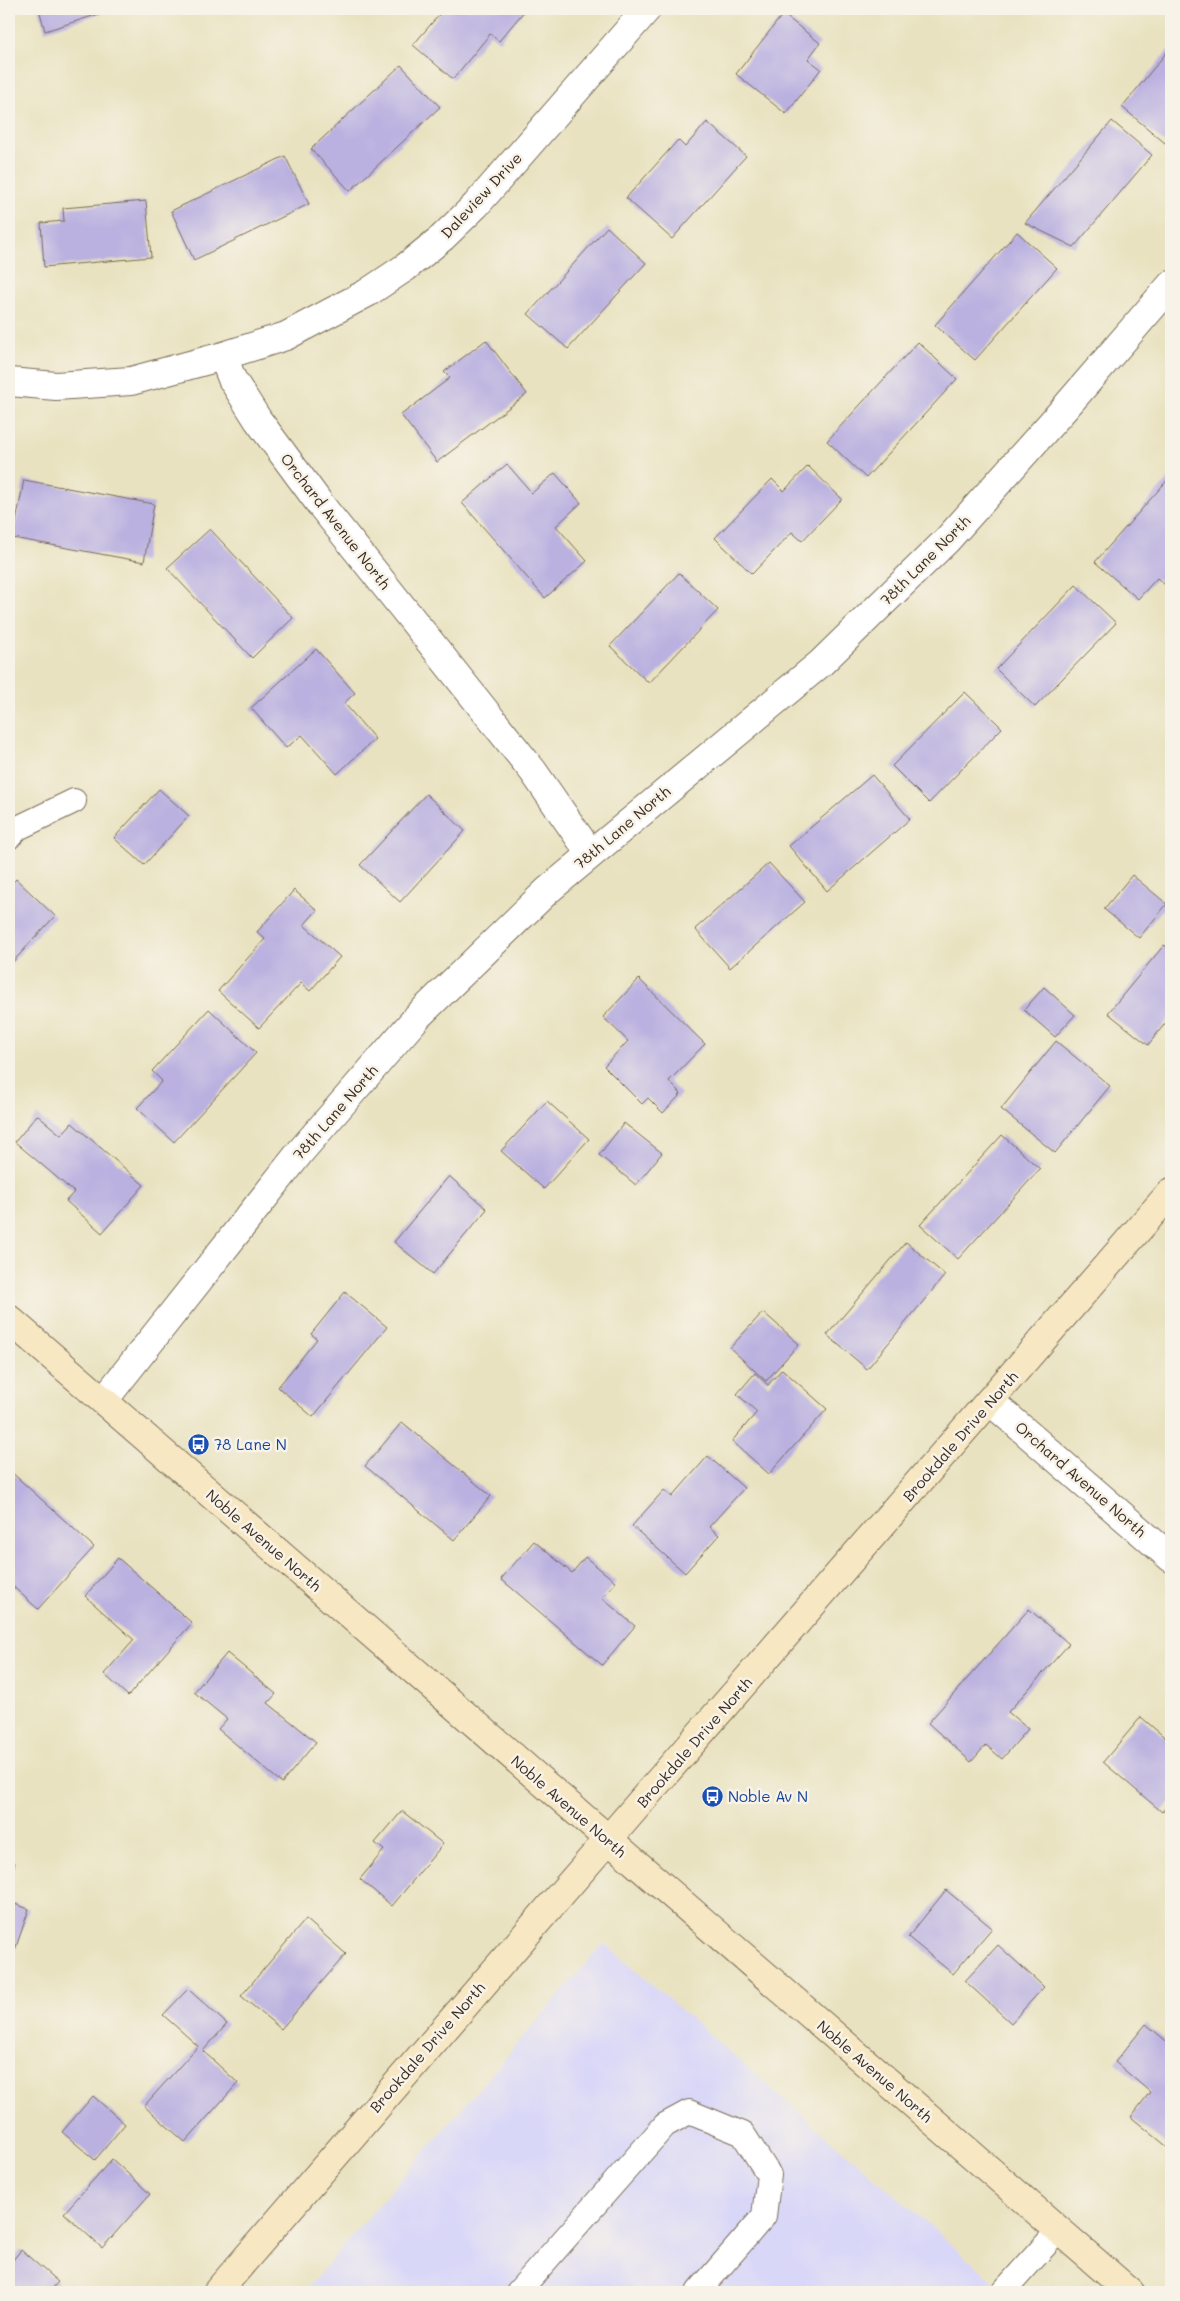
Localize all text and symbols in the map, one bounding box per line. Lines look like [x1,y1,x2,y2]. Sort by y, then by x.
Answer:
street label: Daleview Drive [436,148,526,242]
street label: Orchard Avenue North [277,449,395,593]
street label: 78th Lane North [876,511,974,609]
street label: 78th Lane North [570,781,674,873]
street label: 78th Lane North [288,1060,382,1164]
street label: Brookdale Drive North [898,1367,1022,1505]
street label: Orchard Avenue North [1011,1417,1151,1541]
bus stop icon: 78 Lane N [186,1432,210,1456]
place label: 78 Lane N [214,1434,287,1454]
street label: Noble Avenue North [202,1484,326,1596]
street label: Brookdale Drive North [632,1673,756,1811]
street label: Noble Avenue North [507,1750,631,1862]
bus stop icon: Noble Av N [700,1784,724,1808]
place label: Noble Av N [728,1786,808,1806]
street label: Brookdale Drive North [365,1978,489,2116]
street label: Noble Avenue North [813,2015,937,2127]

